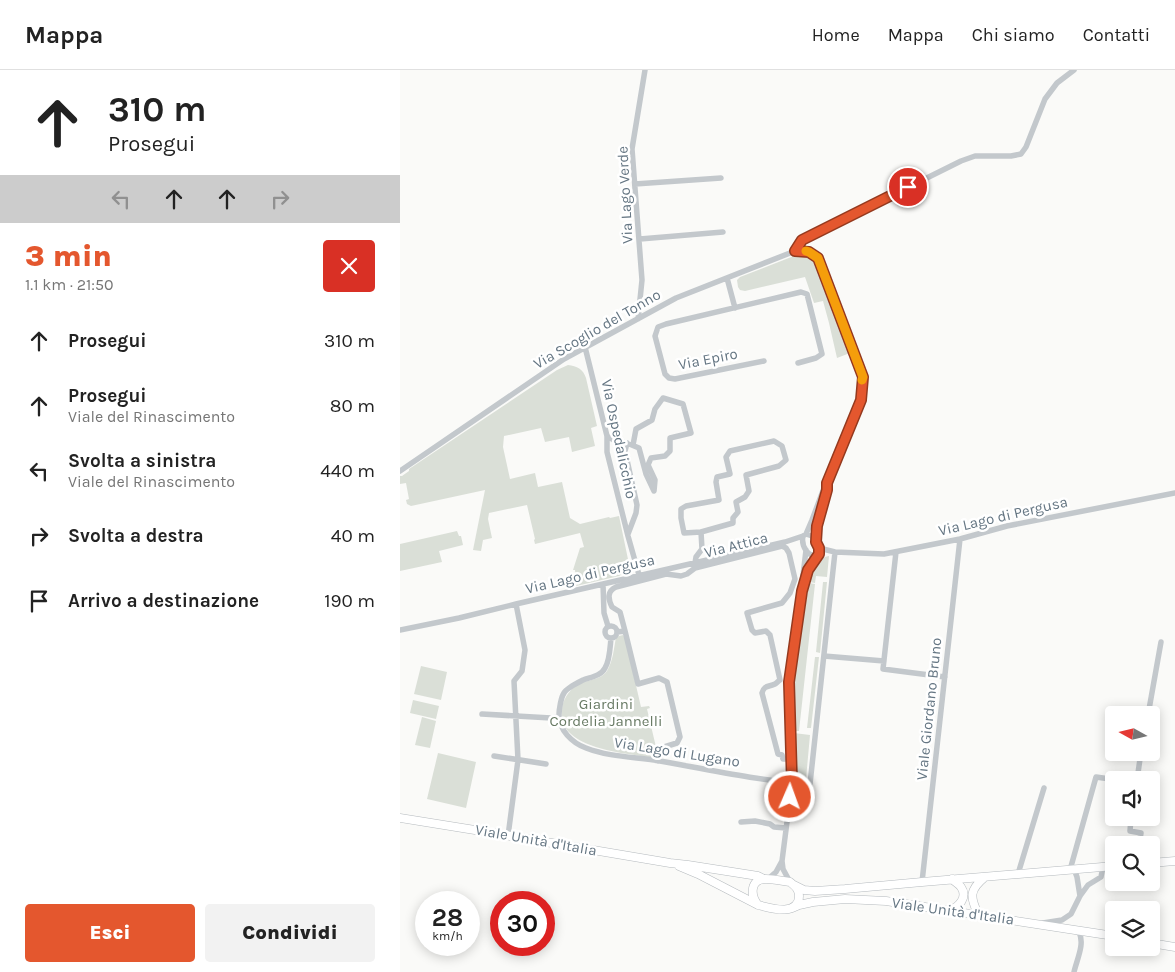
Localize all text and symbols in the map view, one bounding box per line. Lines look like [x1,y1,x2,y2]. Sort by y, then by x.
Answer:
text: Mappa [25,21,103,49]
text: Home [812,24,860,46]
text: Mappa [888,24,944,46]
text: Chi siamo [972,24,1055,46]
text: Contatti [1083,24,1150,46]
text: 310 m [108,89,206,130]
icon: ahead [25,90,90,155]
text: Prosegui [108,131,195,157]
street label: Via Lago Verde [613,146,637,244]
pin [887,166,929,208]
icon: arrive [894,173,922,201]
icon: left [107,185,135,213]
icon: ahead [160,185,188,213]
icon: ahead [213,185,241,213]
icon: right [266,185,294,213]
text: 3 min [25,238,112,274]
button: close [323,240,375,292]
text: 1.1 km · 21:50 [25,275,113,294]
street label: Via Scoglio del Tonno [530,285,664,373]
icon: ahead [25,327,53,355]
text: Prosegui [68,330,147,352]
text: 310 m [324,330,375,352]
street label: Via Epiro [677,344,739,374]
street label: Via Ospedalicchio [598,378,640,500]
text: Prosegui [68,385,147,407]
icon: ahead [25,392,53,420]
text: 80 m [330,395,375,417]
text: Viale del Rinascimento [68,407,235,426]
text: Svolta a sinistra [68,450,216,472]
icon: left [25,457,53,485]
text: 440 m [320,460,375,482]
text: Viale del Rinascimento [68,472,235,491]
street label: Via Lago di Pergusa [937,492,1069,540]
icon: right [25,522,53,550]
text: Svolta a destra [68,525,204,547]
text: 40 m [331,525,375,547]
street label: Via Attica [702,528,770,562]
street label: Via Lago di Pergusa [524,550,656,598]
icon: arrive [25,587,53,615]
text: Arrivo a destinazione [68,590,259,612]
text: 190 m [324,590,375,612]
street label: Viale Giordano Bruno [913,637,945,781]
park label: Giardini Cordelia Jannelli [550,695,662,730]
north arrow [1105,706,1160,761]
map controls [1105,706,1160,956]
street label: Via Lago di Lugano [613,733,741,771]
position arrow [763,770,815,822]
button: sound [1105,771,1160,826]
street label: Viale Unità d'Italia [474,820,598,860]
button: search [1105,836,1160,891]
speed limit sign: 30 [490,891,555,956]
street label: Viale Unità d'Italia [891,894,1015,928]
button: layers [1105,901,1160,956]
text: 28 [432,903,463,932]
button: Esci [25,904,195,962]
button: Condividi [205,904,375,962]
text: km/h [432,929,463,943]

